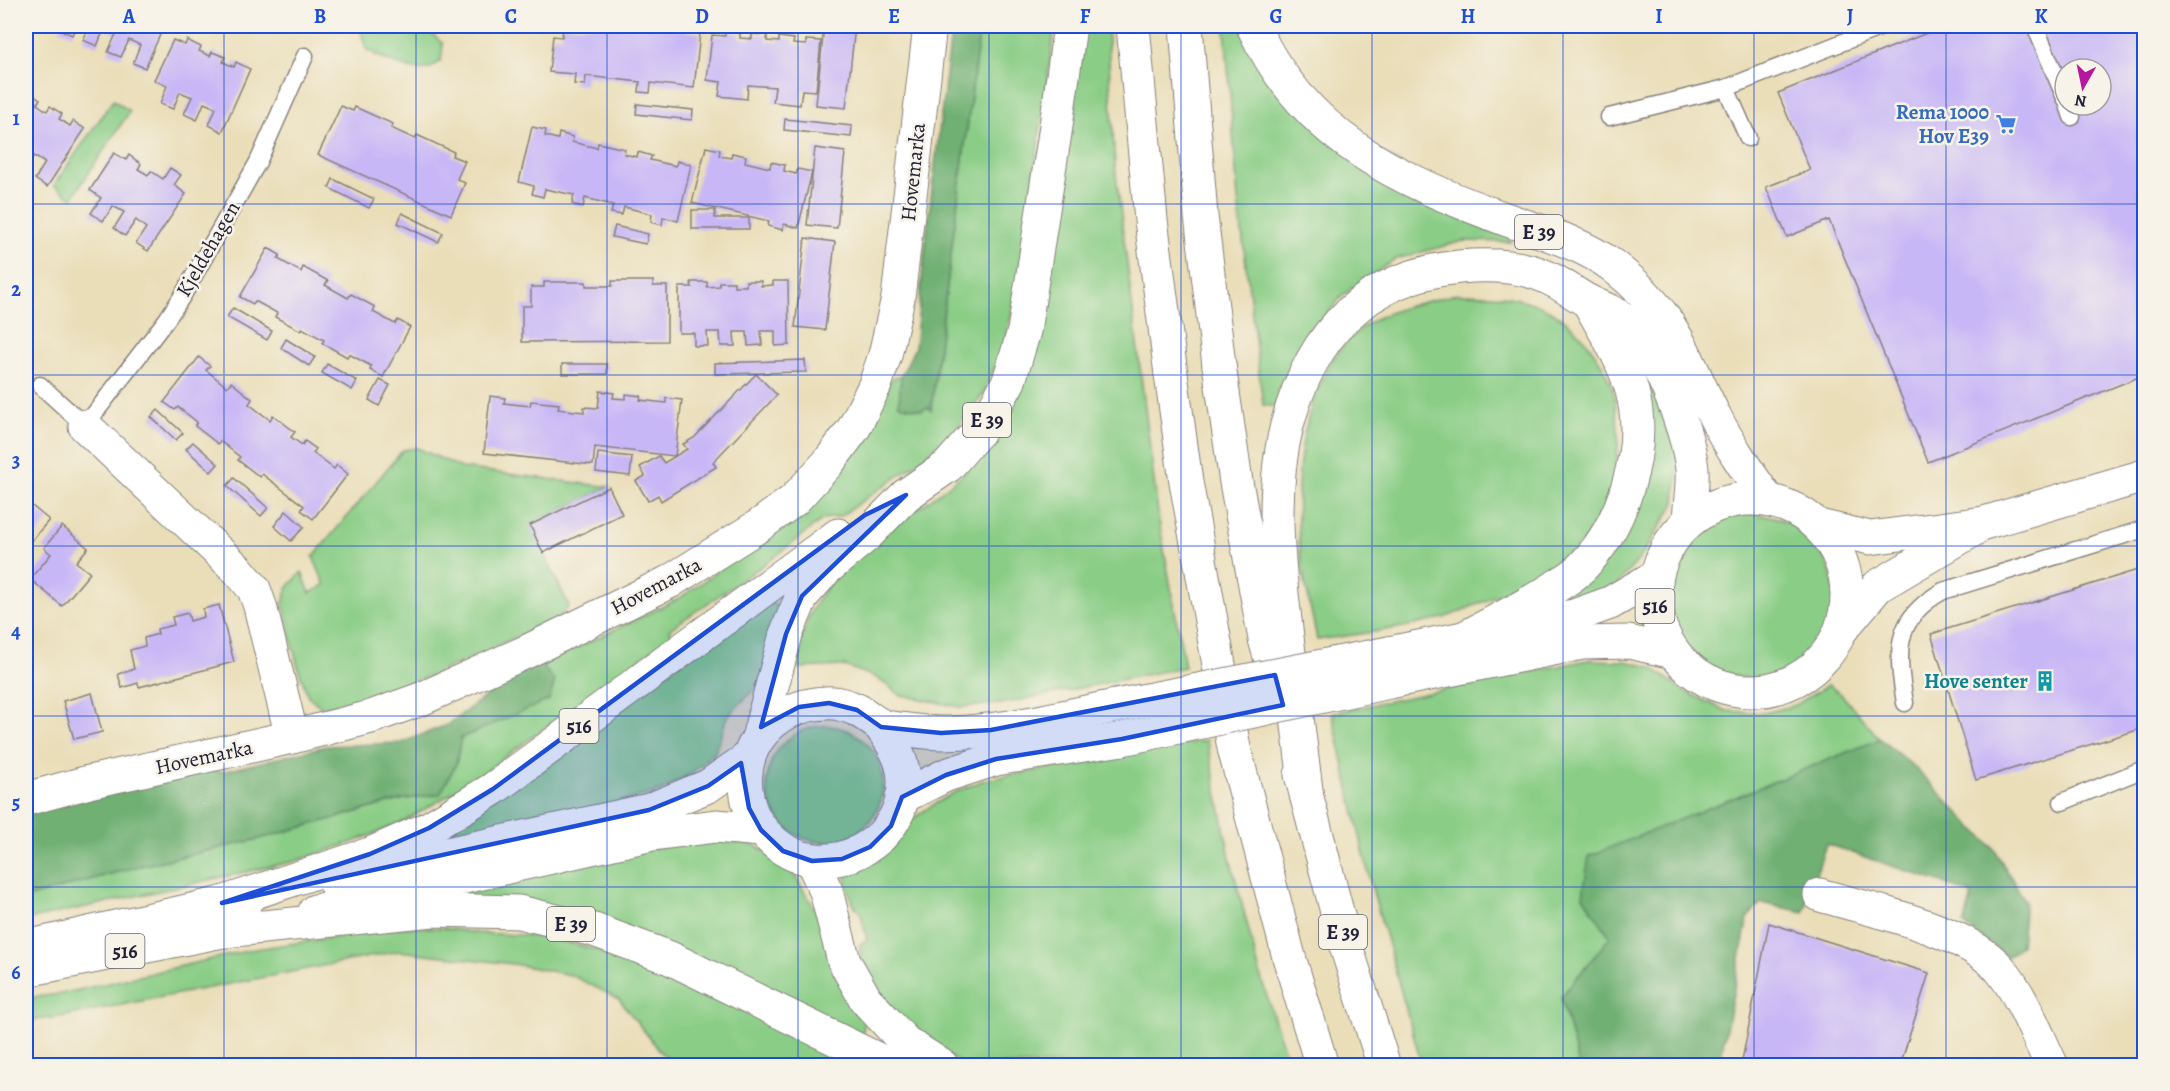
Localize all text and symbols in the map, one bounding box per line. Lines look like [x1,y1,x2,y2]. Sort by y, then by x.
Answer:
text: A [122,3,136,30]
text: B [314,3,326,30]
text: C [505,3,517,30]
text: D [695,3,709,30]
text: E [888,3,900,30]
text: F [1080,3,1091,30]
text: G [1269,3,1283,30]
text: H [1461,3,1476,30]
text: I [1655,3,1663,30]
text: J [1847,3,1854,30]
text: K [2034,3,2048,30]
north arrow [2053,57,2113,117]
text: N [2073,89,2088,113]
place label: Rema 1000 Hov E39 [1896,98,1989,150]
text: 1 [12,105,20,132]
supermarket icon: Rema 1000 Hov E39 [1994,112,2018,136]
street label: Hovemarka [894,121,932,223]
street label: Kjeldehagen [169,196,247,302]
road number: E 39 [1515,215,1563,249]
text: 2 [11,276,21,303]
road number: E 39 [963,403,1011,437]
text: 3 [12,447,20,474]
street label: Hovemarka [606,550,706,622]
road number: 516 [1636,589,1674,623]
text: 4 [11,618,21,645]
place label: Hove senter [1924,667,2028,695]
building icon: Hove senter [2033,669,2057,693]
road number: 516 [560,709,598,743]
street label: Hovemarka [153,733,256,781]
text: 5 [12,789,20,816]
road number: E 39 [547,907,595,941]
road number: E 39 [1319,915,1367,949]
road number: 516 [106,934,144,968]
text: 6 [11,959,21,986]

